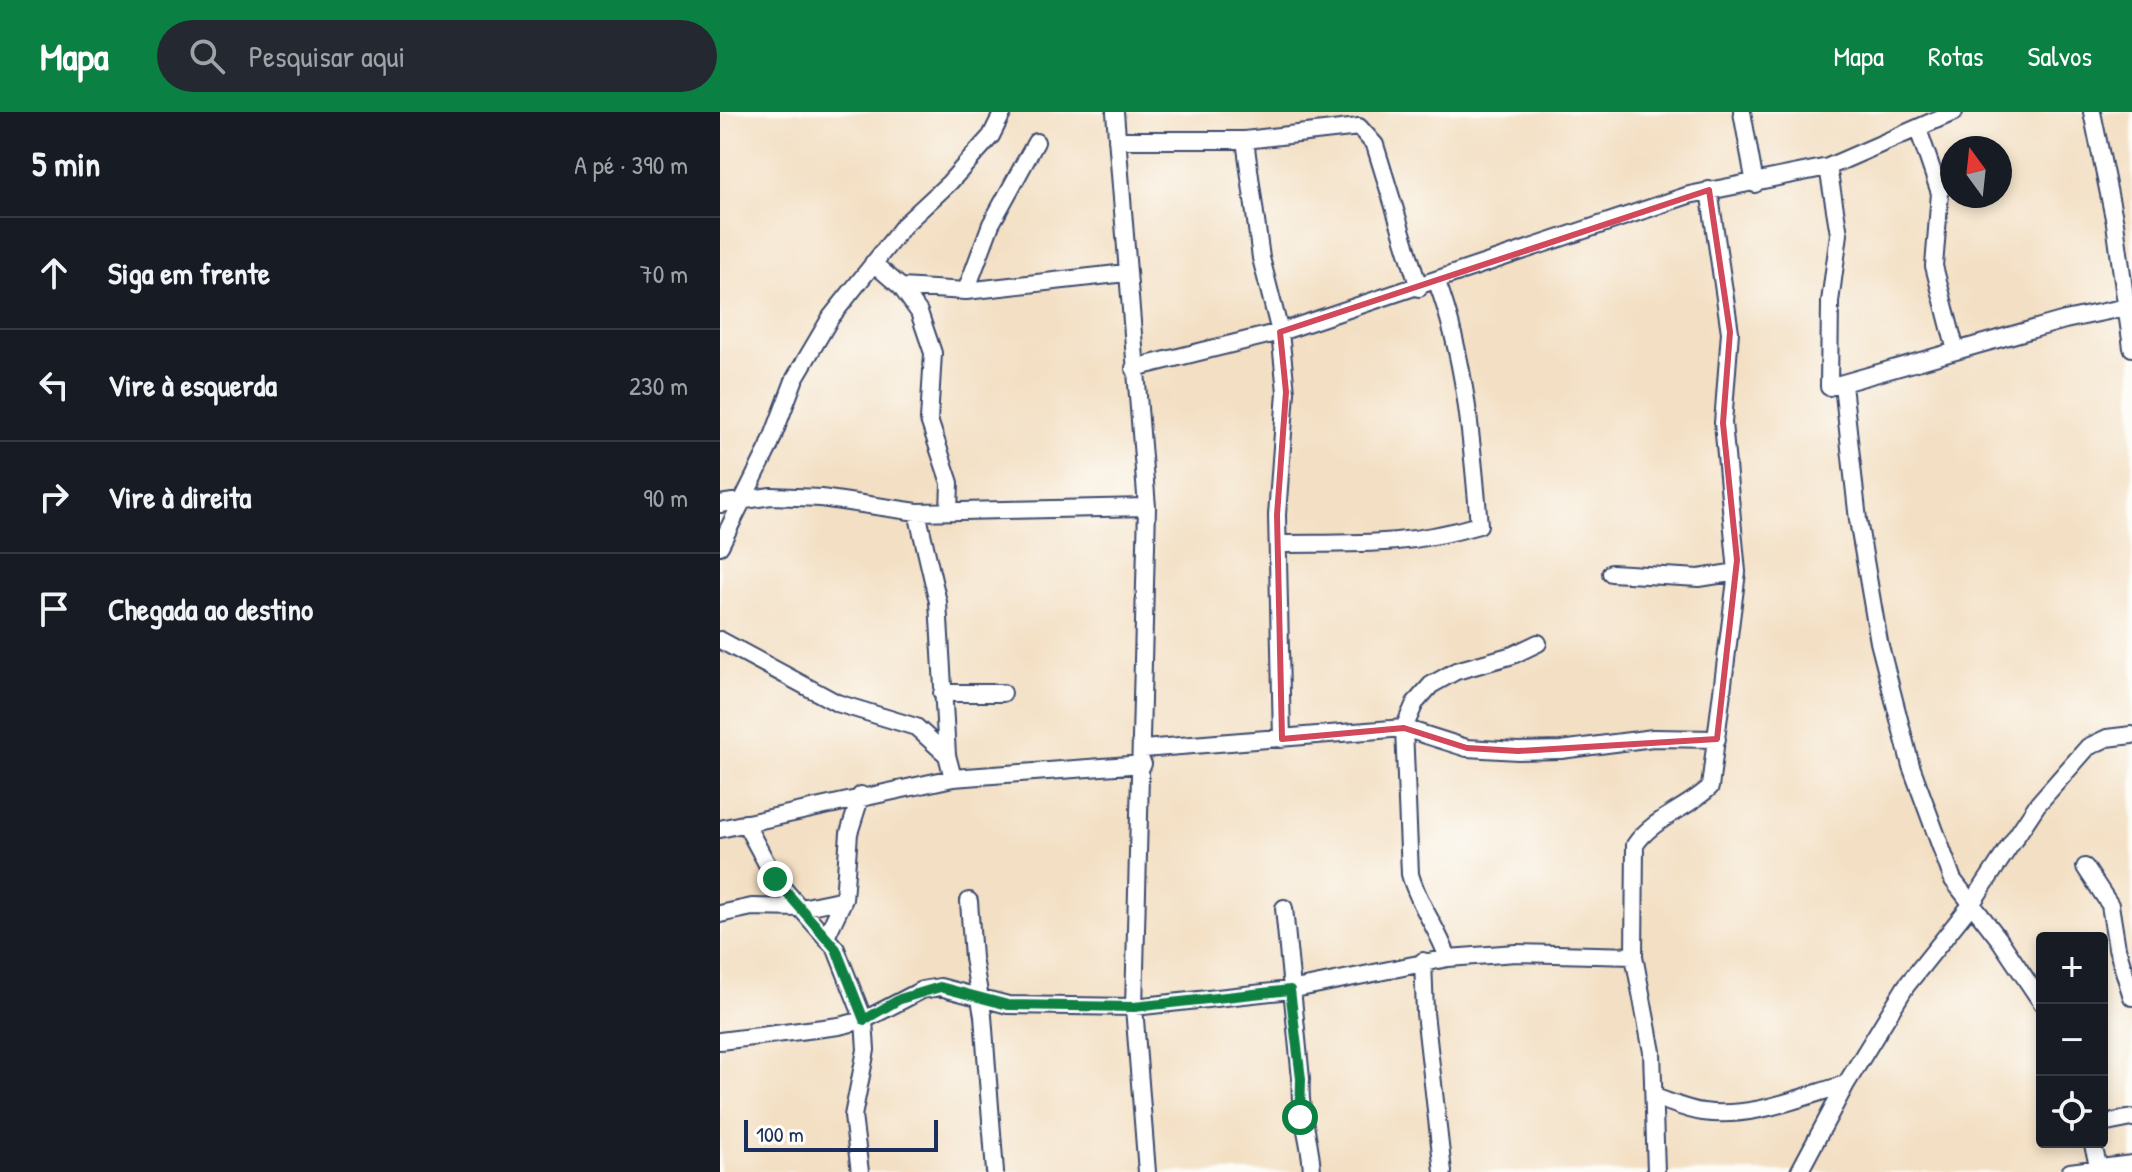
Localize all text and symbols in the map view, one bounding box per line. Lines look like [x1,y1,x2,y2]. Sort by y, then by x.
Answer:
search box [157,20,717,92]
text: Mapa [40,30,109,82]
icon: search [185,34,229,78]
text: Pesquisar aqui [249,36,405,76]
text: Mapa [1833,37,1884,75]
text: Rotas [1928,37,1983,75]
text: Salvos [2027,37,2092,75]
north arrow [1940,136,2012,208]
text: 5 min [32,141,100,187]
text: A pé · 390 m [574,147,688,182]
icon: ahead [32,251,76,295]
text: Siga em frente [108,253,270,293]
text: 70 m [640,256,688,291]
icon: left [32,363,76,407]
text: Vire à esquerda [108,365,277,405]
text: 230 m [629,368,688,403]
icon: right [32,475,76,519]
text: Vire à direita [108,477,251,517]
text: 90 m [643,480,688,515]
icon: arrive [32,587,76,631]
text: Chegada ao destino [108,589,313,629]
route end [757,861,793,897]
map controls [2036,932,2108,1148]
button: + [2036,932,2108,1004]
button: − [2036,1004,2108,1076]
button: locate [2036,1076,2108,1148]
route start [1282,1099,1318,1135]
scale bar [744,1116,938,1152]
text: 100 m [756,1119,804,1149]

